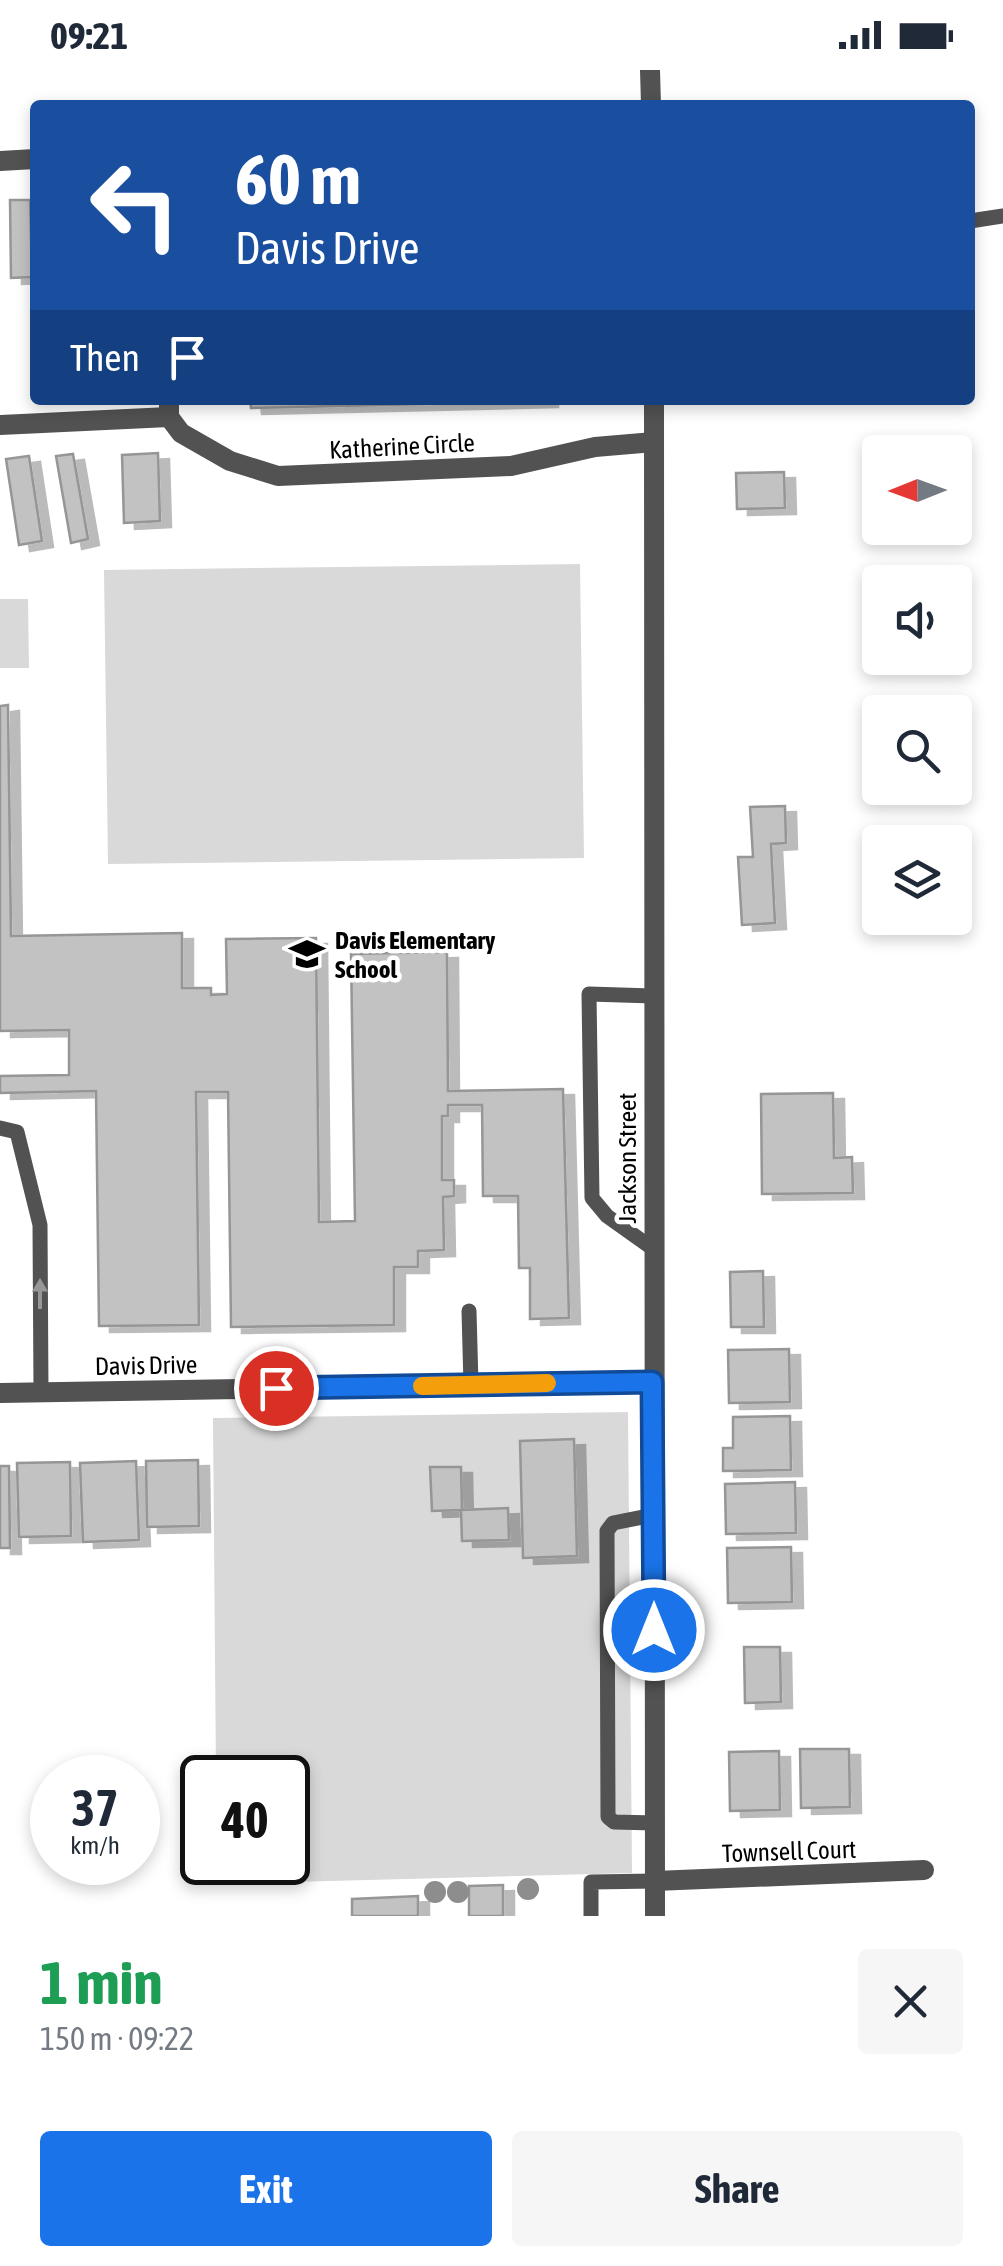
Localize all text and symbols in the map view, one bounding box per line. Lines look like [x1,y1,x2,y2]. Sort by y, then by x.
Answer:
text: 09:21 [50,14,128,57]
text: 60 m [235,139,361,219]
icon: left [70,140,200,270]
text: Davis Drive [235,222,419,274]
icon: arrive [160,330,215,385]
text: Then [70,336,140,379]
street label: Katherine Circle [329,428,475,464]
north arrow [862,435,972,545]
map controls [862,435,972,935]
button: sound [862,565,972,675]
button: search [862,695,972,805]
button: layers [862,825,972,935]
place label: Davis Elementary School [335,926,496,983]
school or university icon: Davis Elementary School [288,935,326,973]
street label: Jackson Street [613,1093,641,1223]
one-way arrow [32,1278,48,1310]
pin [234,1346,319,1431]
street label: Davis Drive [95,1350,197,1380]
icon: arrive [249,1361,304,1416]
position arrow [602,1578,706,1682]
speed limit sign: 40 [180,1755,310,1885]
text: 37 [71,1779,118,1837]
text: km/h [70,1831,120,1859]
street label: Townsell Court [721,1835,857,1867]
text: 1 min [40,1948,163,2017]
button: close [858,1949,963,2054]
text: 150 m · 09:22 [40,2020,194,2057]
button: Exit [40,2131,492,2246]
button: Share [512,2131,963,2246]

